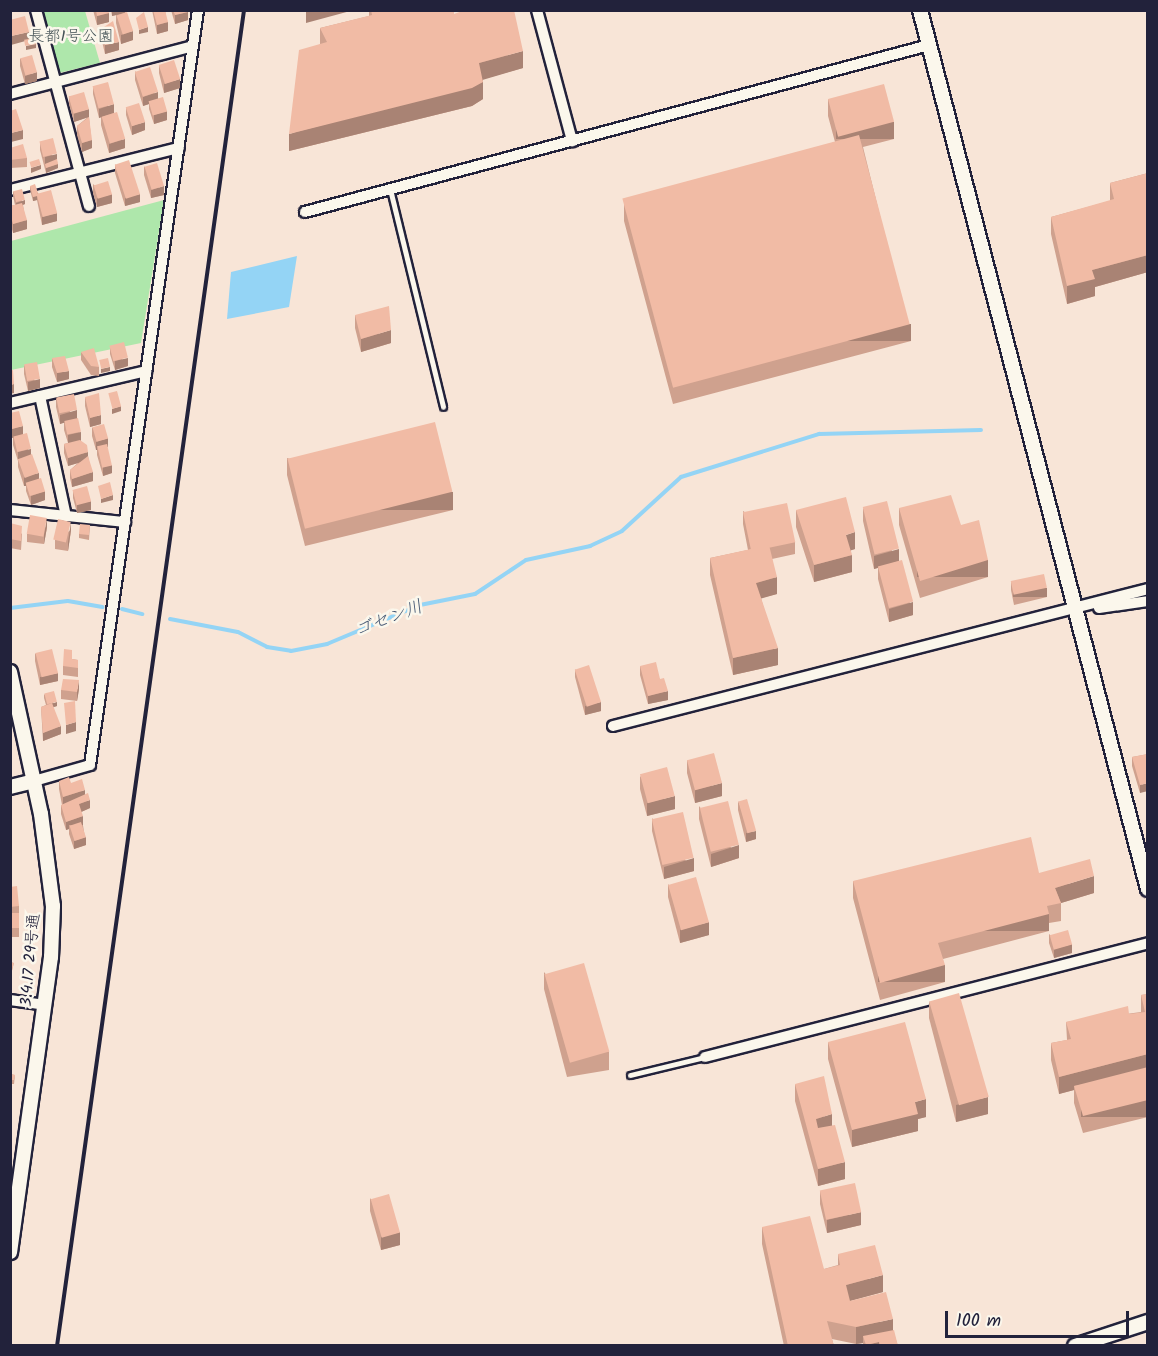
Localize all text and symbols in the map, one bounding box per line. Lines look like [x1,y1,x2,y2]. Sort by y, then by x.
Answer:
park label: 長都1号公園 [28,27,114,47]
water label: ゴセン川 [352,597,426,643]
street label: 3.4.17 29号通 [17,913,45,1007]
scale bar [948,1299,1132,1337]
text: 100 m [956,1307,1001,1336]

